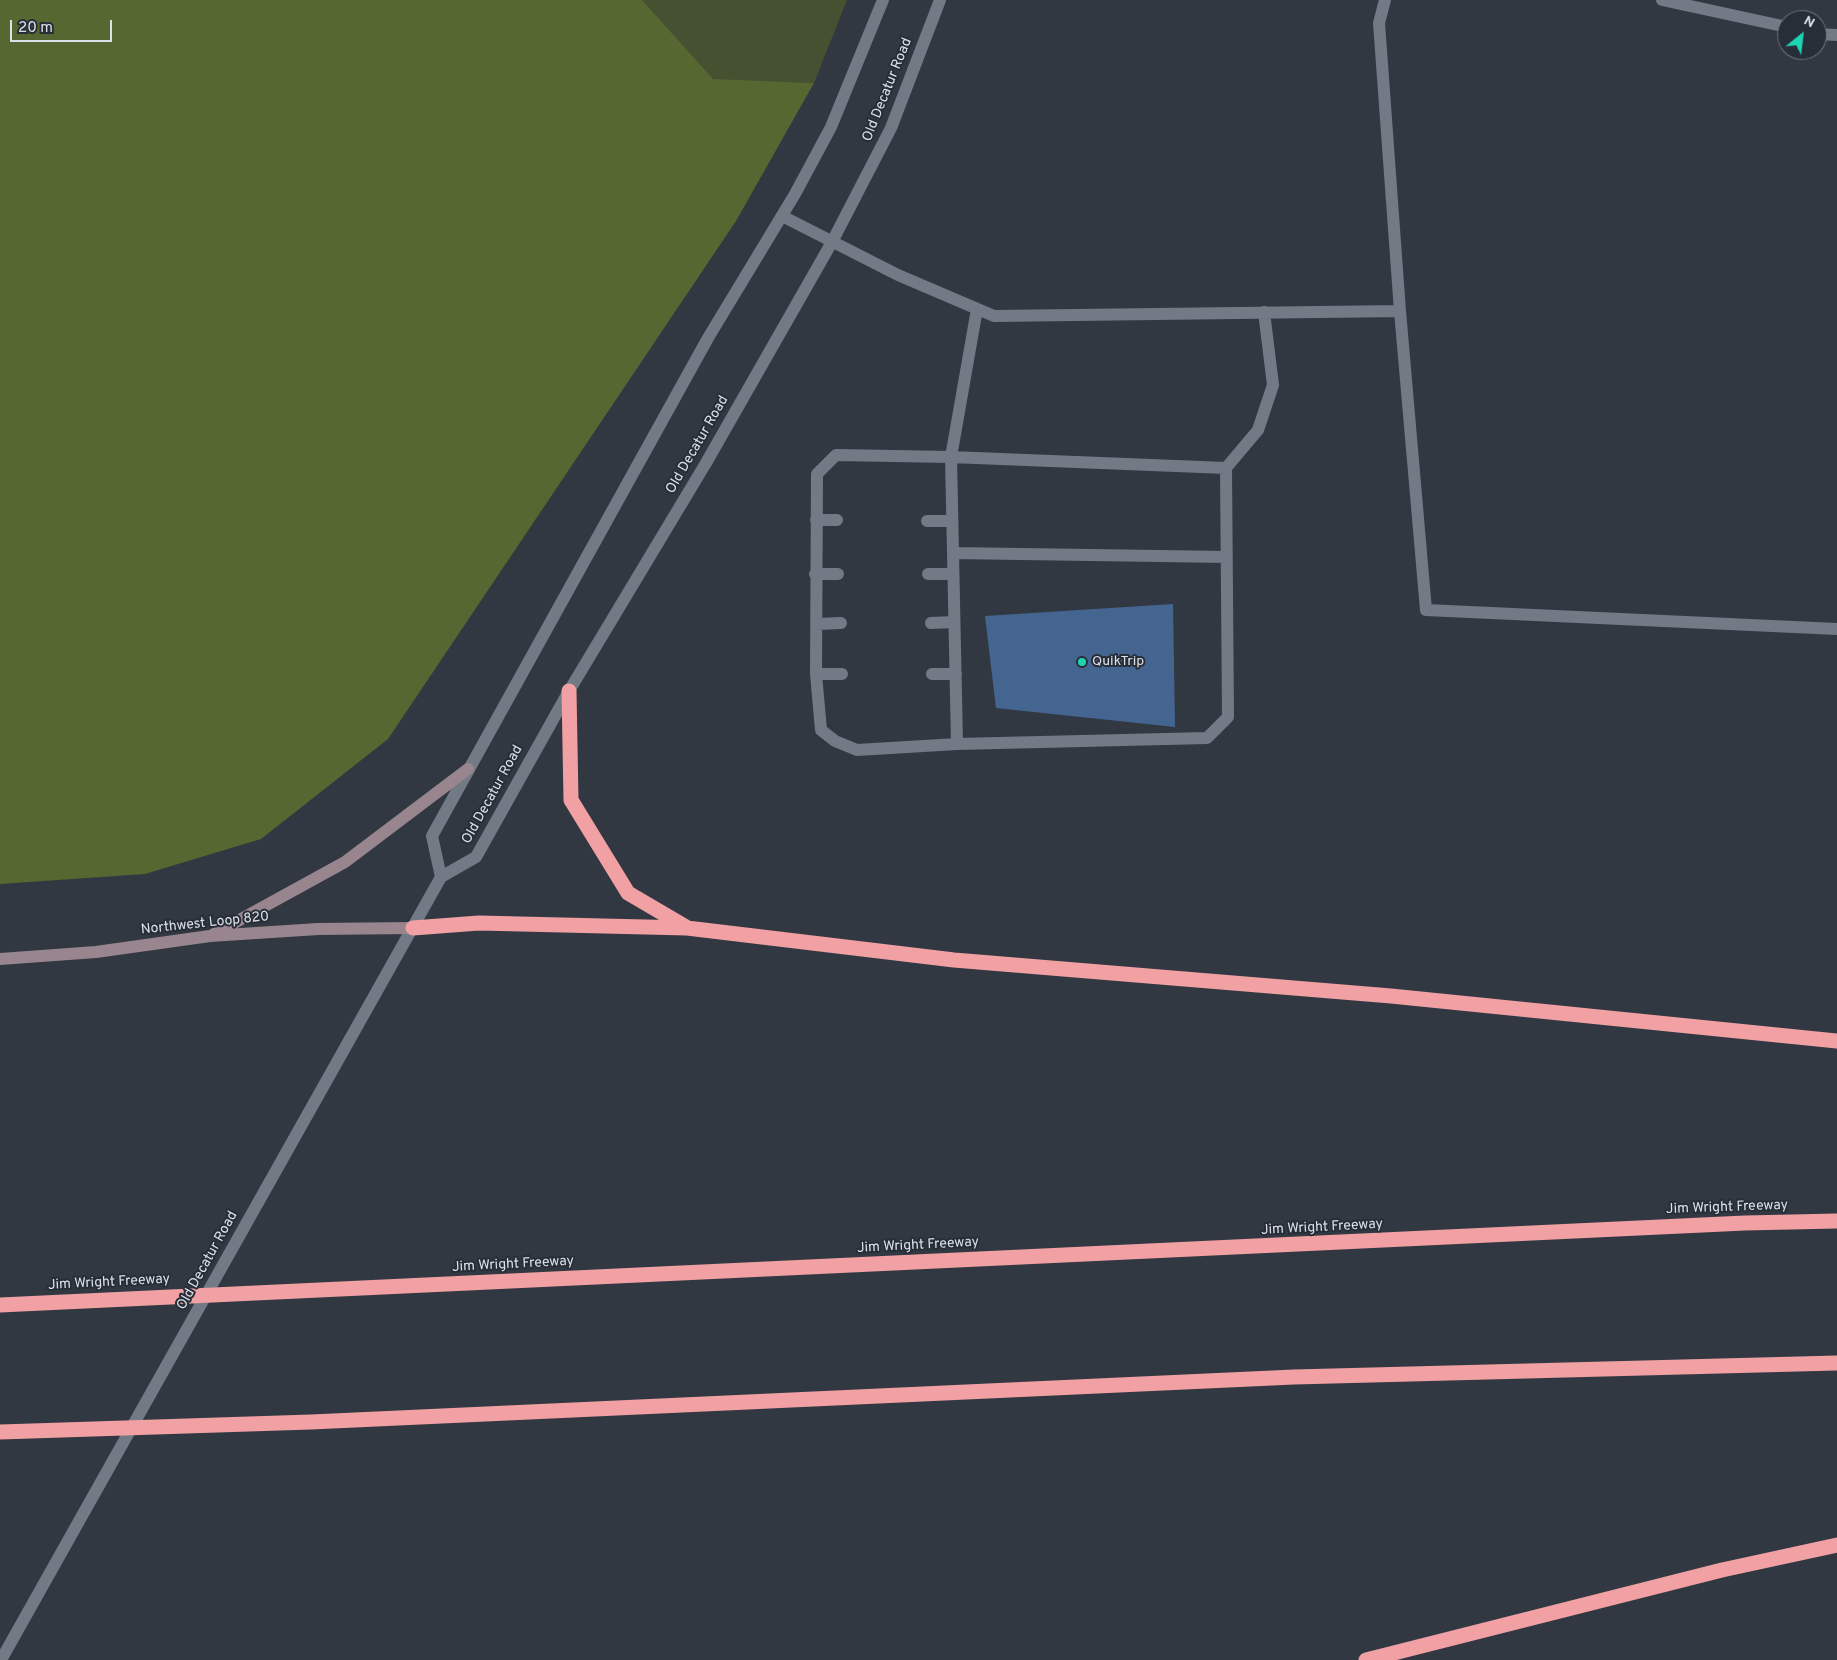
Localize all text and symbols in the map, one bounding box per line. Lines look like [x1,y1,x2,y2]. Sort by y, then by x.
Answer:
scale bar [12,10,115,42]
north arrow [1777,10,1827,60]
text: N [1801,12,1818,32]
text: 20 m [18,19,53,38]
street label: Old Decatur Road [860,36,916,144]
street label: Old Decatur Road [663,393,733,497]
place label: QuikTrip [1092,654,1144,670]
marker: QuikTrip [1076,656,1088,668]
street label: Old Decatur Road [459,743,527,847]
street label: Northwest Loop 820 [140,909,270,939]
street label: Jim Wright Freeway [1666,1197,1788,1219]
street label: Old Decatur Road [174,1209,242,1313]
street label: Jim Wright Freeway [1261,1216,1383,1240]
street label: Jim Wright Freeway [857,1234,979,1258]
street label: Jim Wright Freeway [452,1253,574,1277]
street label: Jim Wright Freeway [48,1271,170,1295]

